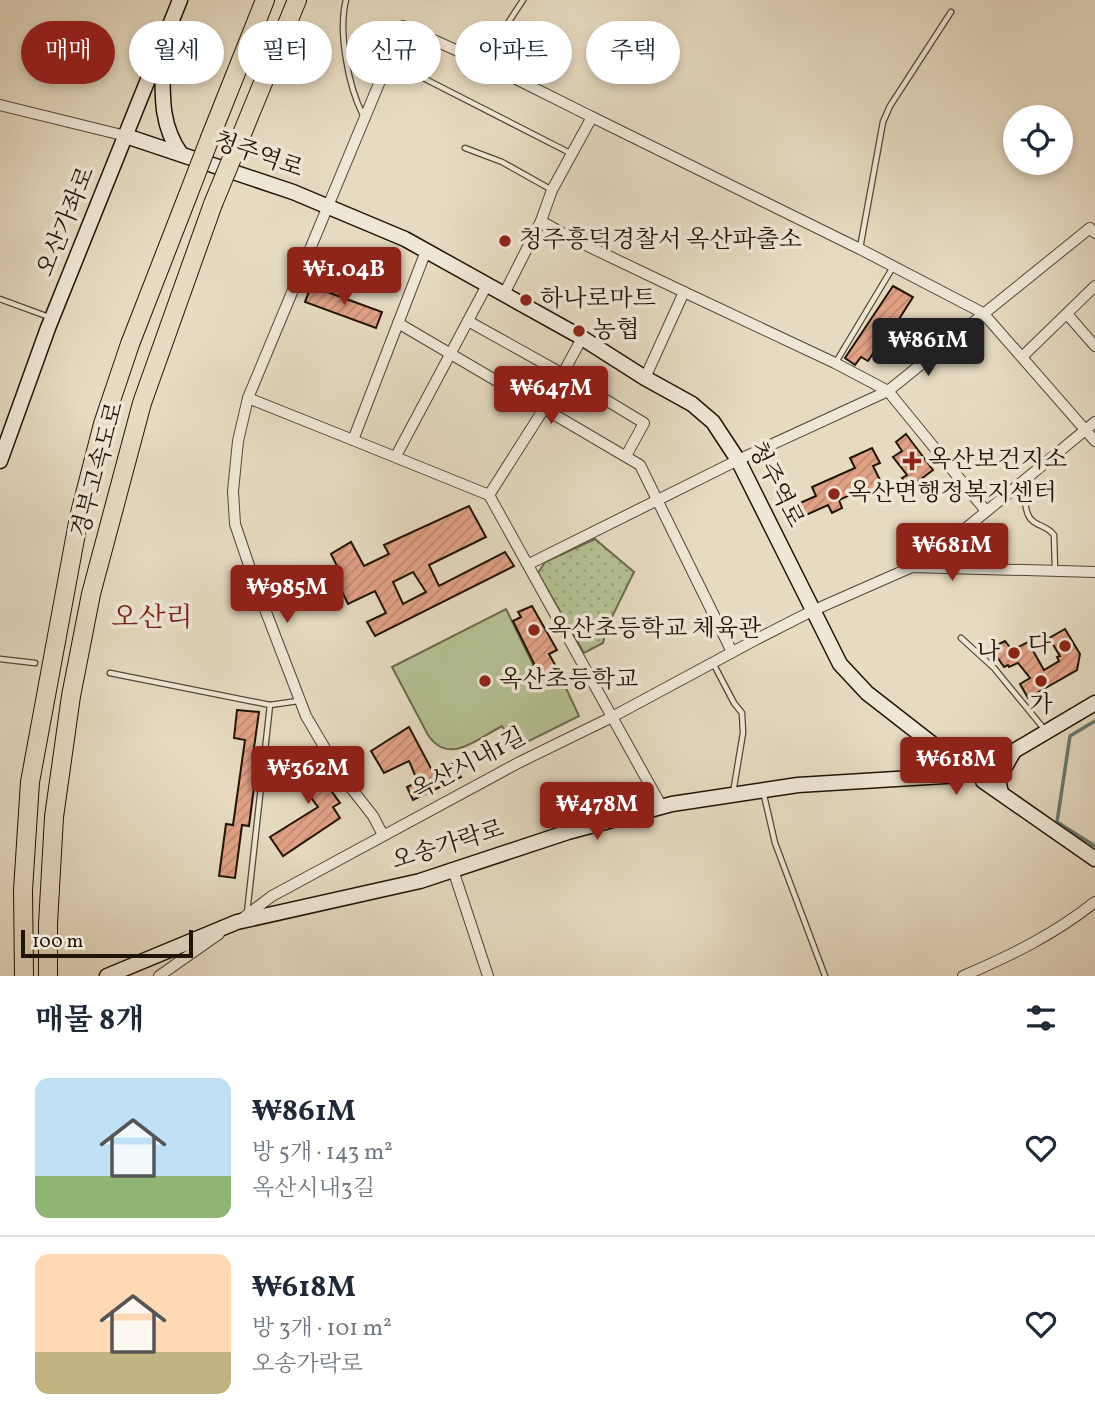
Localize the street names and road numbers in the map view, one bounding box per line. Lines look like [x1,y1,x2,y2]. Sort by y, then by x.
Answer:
street label: 청주역로 [209,125,307,187]
street label: 오산가좌로 [30,162,104,282]
street label: 경부고속도로 [65,398,133,542]
street label: 청주역로 [739,436,811,534]
street label: 옥산시내1길 [406,721,532,809]
street label: 오송가락로 [388,813,508,879]

